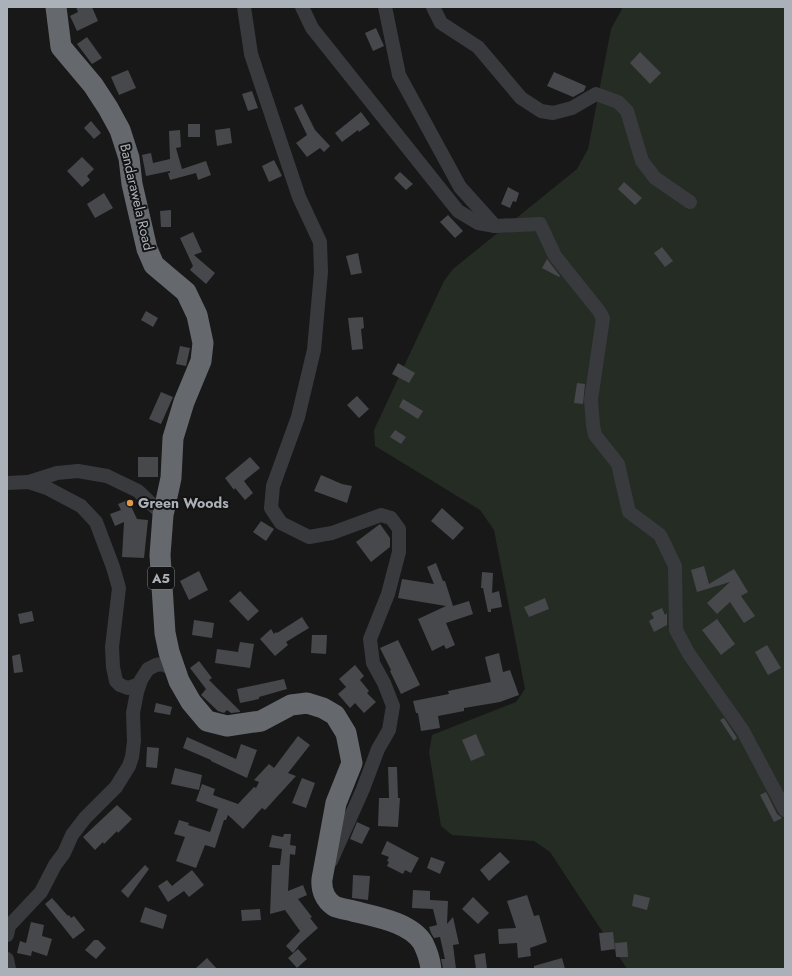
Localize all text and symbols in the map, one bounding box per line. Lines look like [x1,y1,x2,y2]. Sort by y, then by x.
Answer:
street label: Bandarawela Road [115,142,159,252]
place label: Green Woods [138,493,229,513]
marker: Green Woods [125,498,135,508]
road number: A5 [148,567,174,589]

